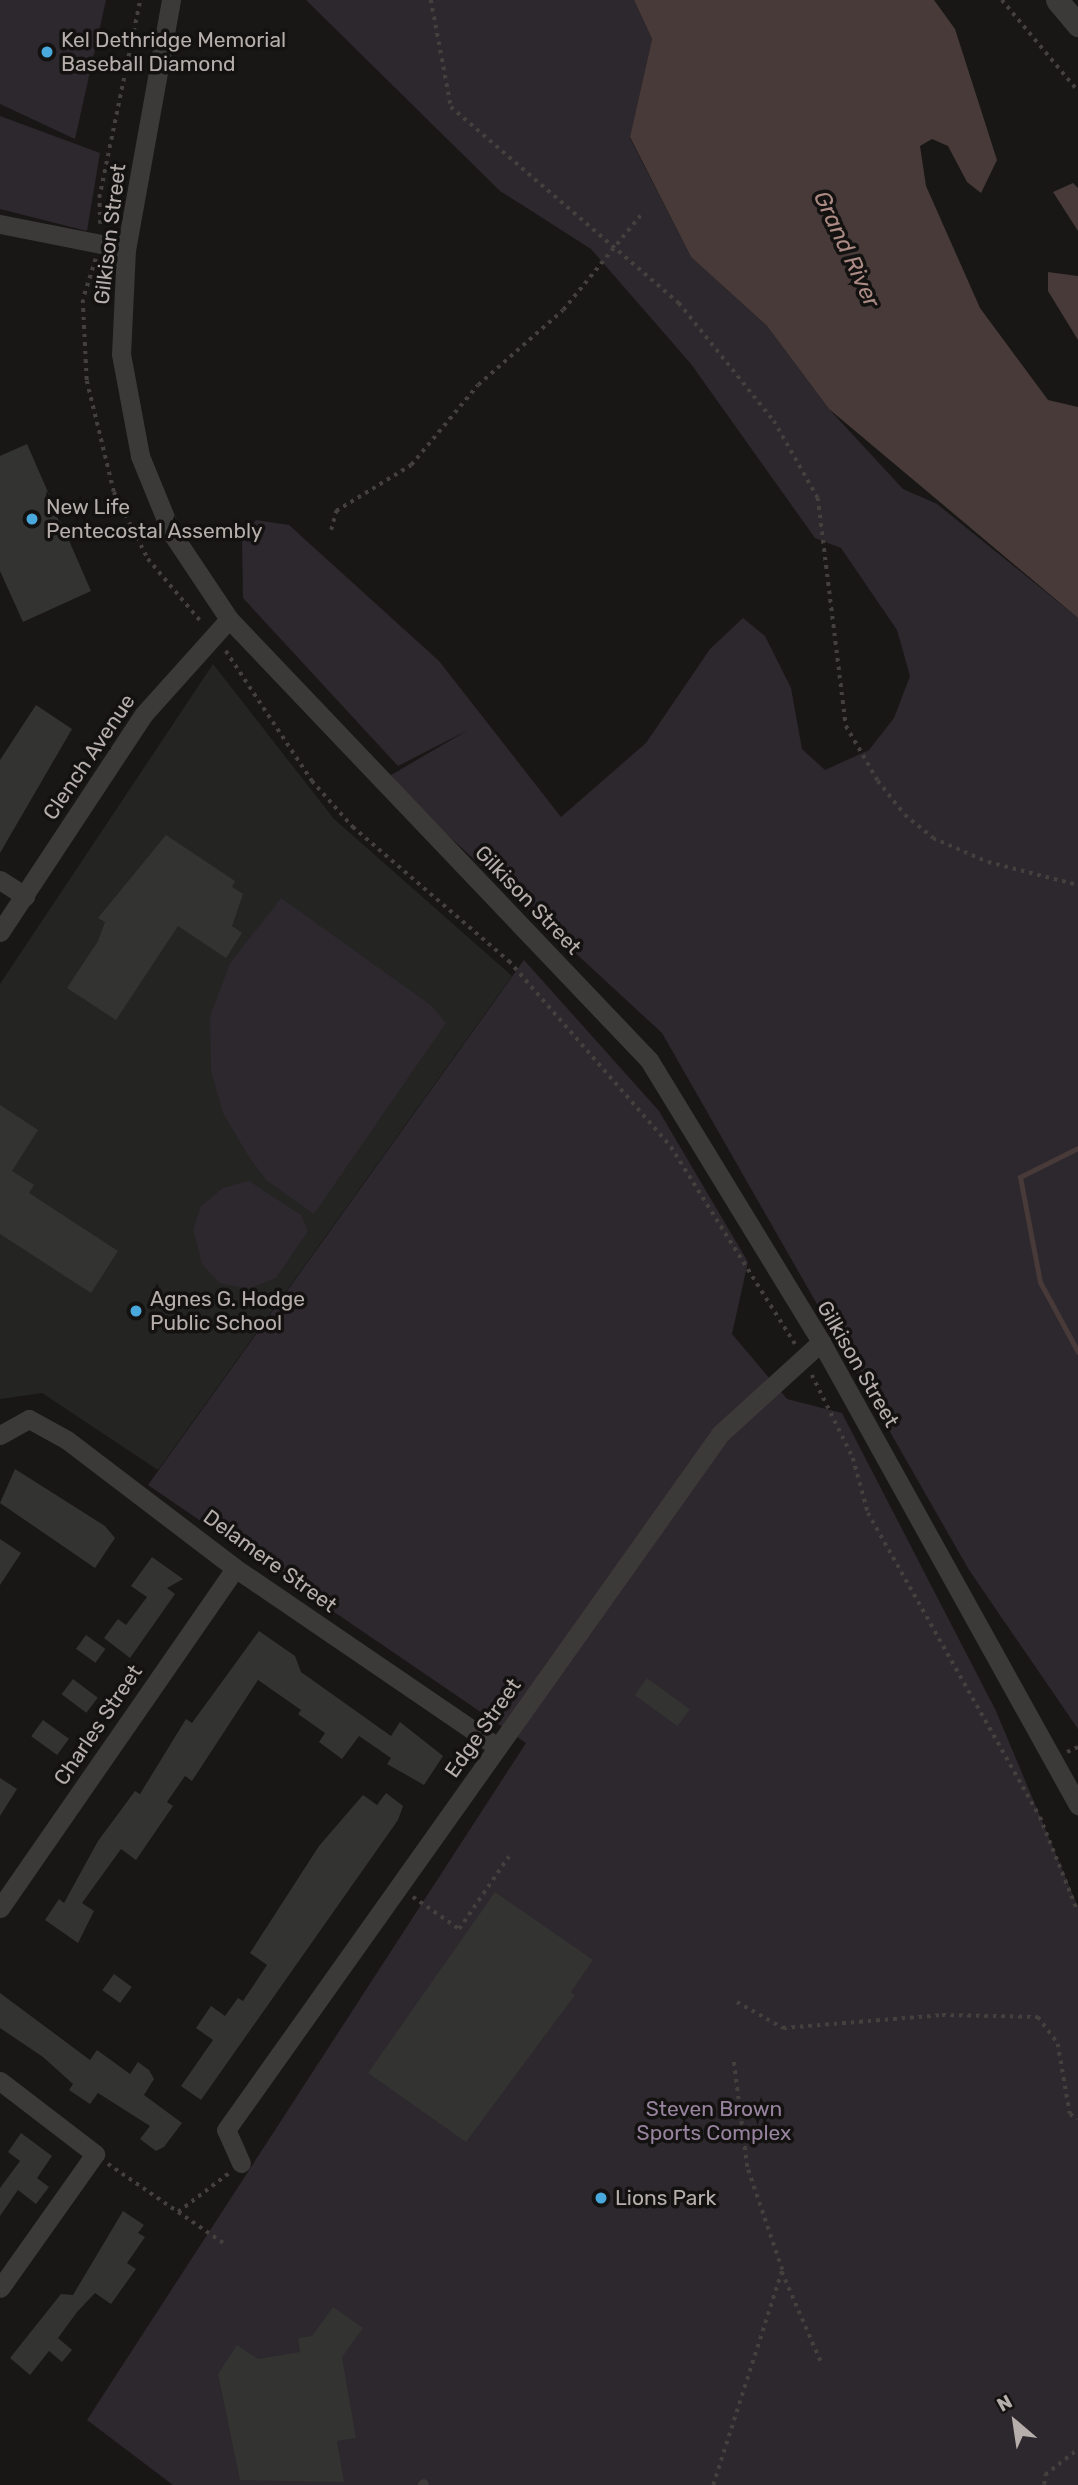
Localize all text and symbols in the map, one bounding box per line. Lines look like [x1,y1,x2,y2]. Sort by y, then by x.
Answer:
place label: Kel Dethridge Memorial Baseball Diamond [61,27,286,77]
marker: Kel Dethridge Memorial Baseball Diamond [39,44,55,60]
street label: Gilkison Street [89,162,131,306]
water label: Grand River [808,186,886,312]
place label: New Life Pentecostal Assembly [46,494,263,544]
marker: New Life Pentecostal Assembly [24,511,40,527]
street label: Clench Avenue [38,689,140,825]
street label: Gilkison Street [470,840,586,960]
place label: Agnes G. Hodge Public School [150,1286,305,1336]
street label: Gilkison Street [812,1296,904,1432]
marker: Agnes G. Hodge Public School [128,1303,144,1319]
street label: Delamere Street [198,1504,342,1618]
street label: Charles Street [48,1660,148,1790]
street label: Edge Street [440,1674,526,1782]
park label: Steven Brown Sports Complex [637,2096,791,2146]
place label: Lions Park [615,2185,716,2211]
marker: Lions Park [593,2190,609,2206]
north arrow [980,2387,1050,2457]
text: N [993,2390,1016,2417]

